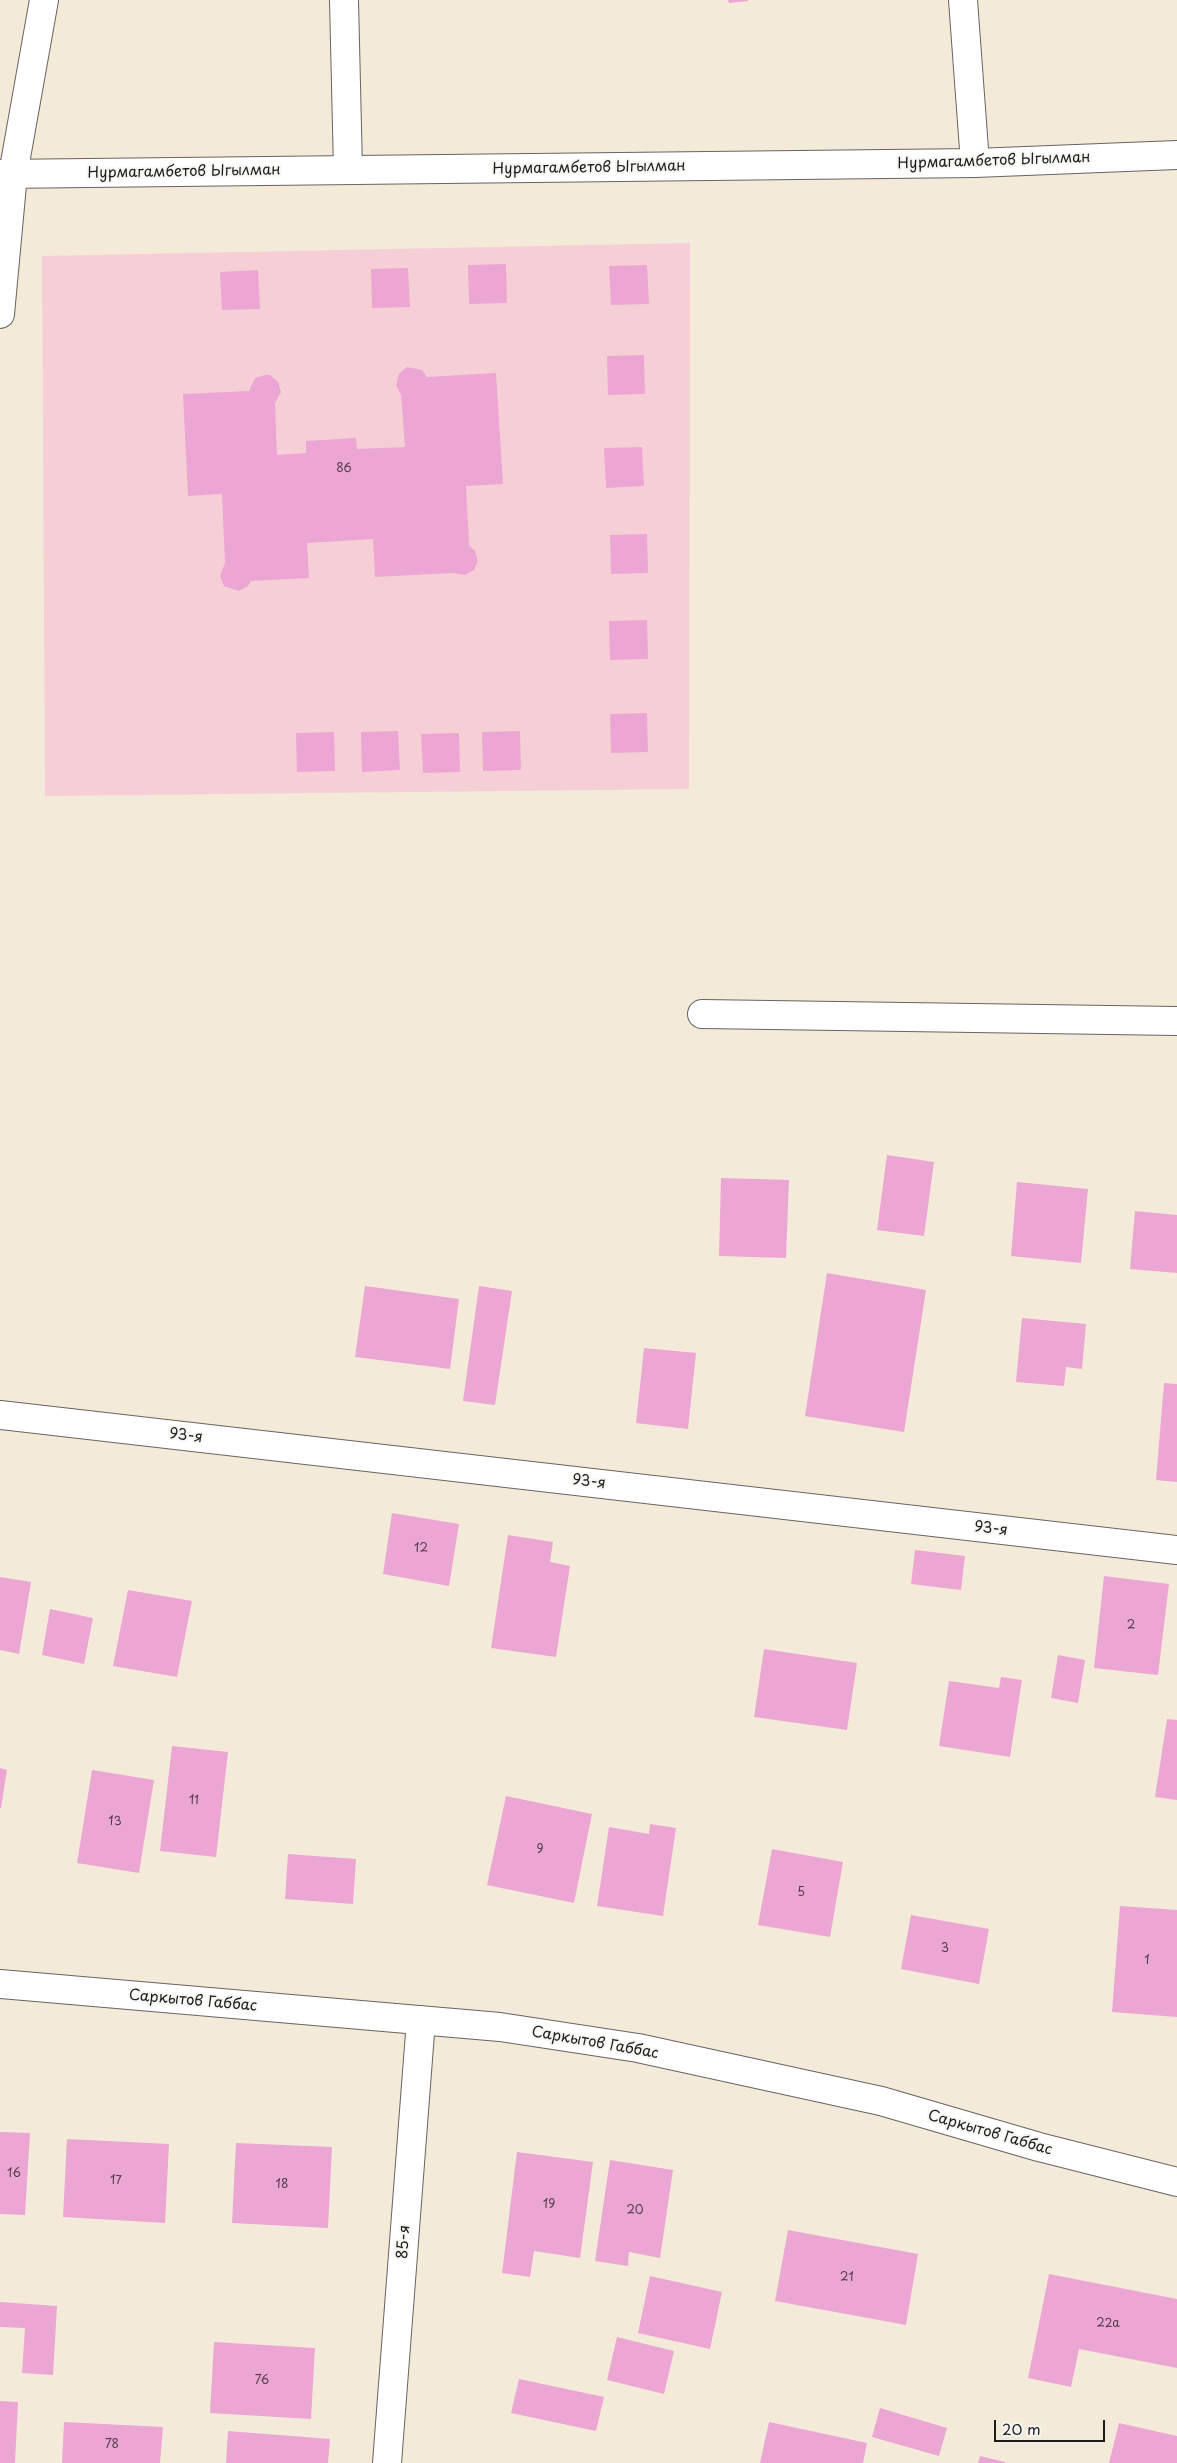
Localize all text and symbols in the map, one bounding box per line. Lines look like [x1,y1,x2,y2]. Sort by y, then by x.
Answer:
street label: Нурмагамбетов Ыгылман [897,149,1091,173]
street label: Нурмагамбетов Ыгылман [492,157,686,179]
street label: Нурмагамбетов Ыгылман [87,161,281,183]
house number: 86 [336,462,352,476]
street label: 93-я [168,1425,204,1447]
street label: 93-я [571,1471,607,1493]
street label: 93-я [973,1518,1009,1540]
house number: 12 [414,1542,428,1556]
house number: 2 [1127,1619,1135,1633]
house number: 11 [189,1794,199,1808]
house number: 13 [108,1815,122,1829]
house number: 9 [536,1843,544,1857]
house number: 5 [797,1886,805,1900]
house number: 3 [941,1942,949,1956]
house number: 1 [1144,1954,1150,1968]
street label: Саркытов Габбас [128,1986,258,2016]
street label: Саркытов Габбас [530,2023,660,2063]
street label: Саркытов Габбас [926,2107,1054,2159]
house number: 16 [7,2167,21,2181]
house number: 17 [110,2174,122,2188]
house number: 18 [276,2178,288,2192]
house number: 19 [543,2198,555,2212]
house number: 20 [626,2204,644,2218]
street label: 85-я [394,2225,414,2259]
house number: 21 [840,2271,854,2285]
house number: 22а [1096,2317,1120,2331]
house number: 76 [255,2374,269,2388]
scale bar [997,2410,1108,2442]
text: 20 m [1002,2417,1041,2440]
house number: 78 [105,2438,119,2452]

